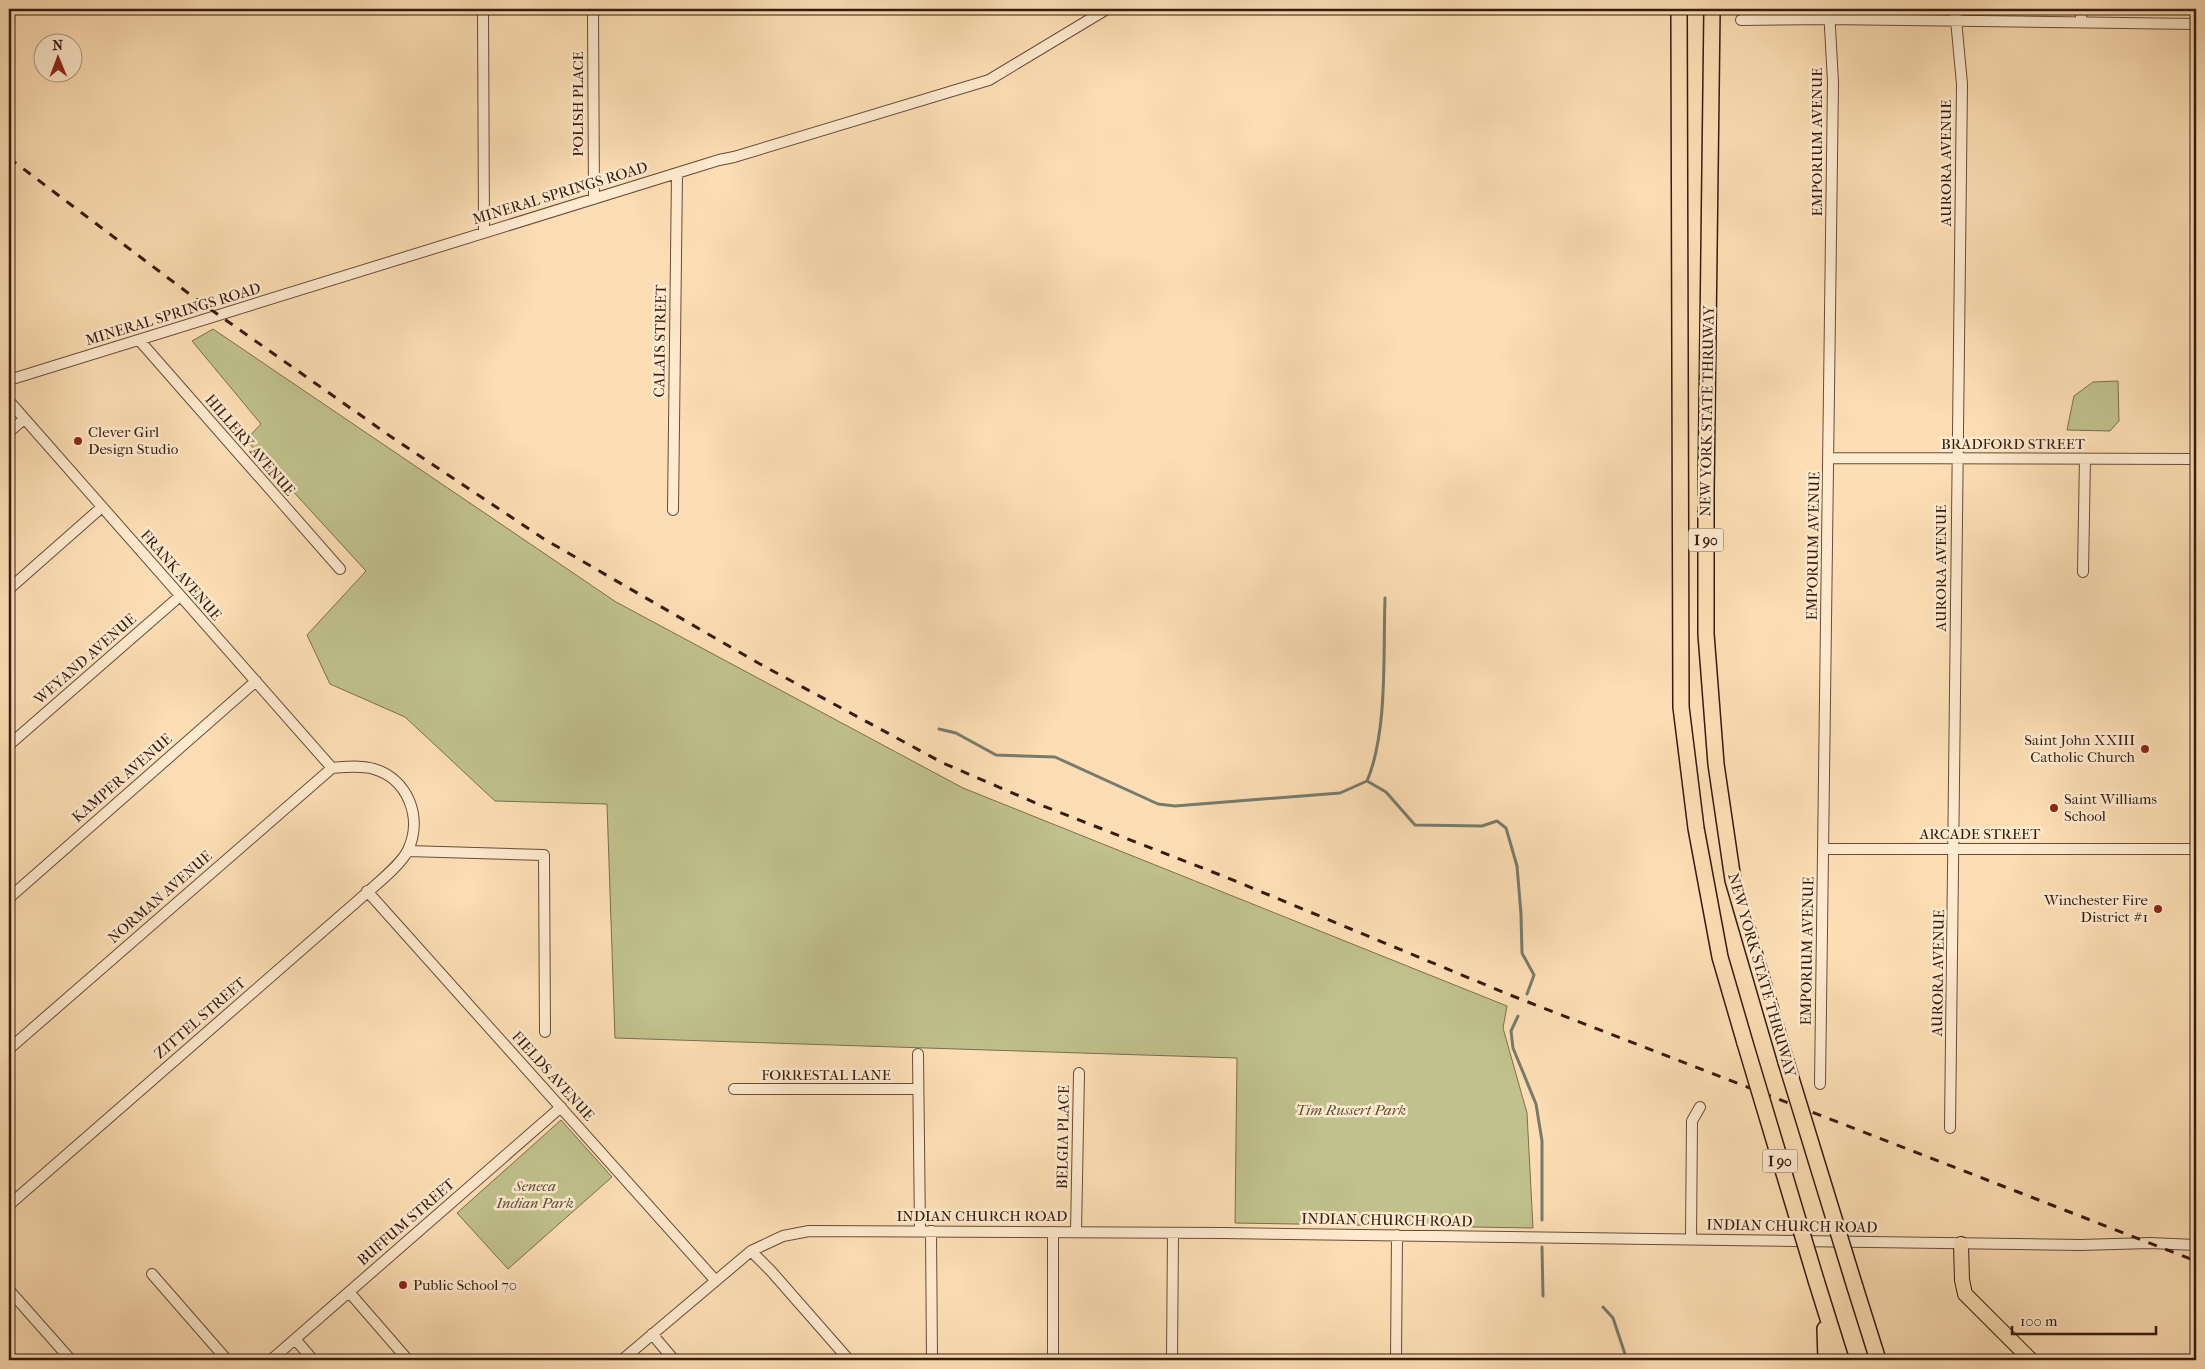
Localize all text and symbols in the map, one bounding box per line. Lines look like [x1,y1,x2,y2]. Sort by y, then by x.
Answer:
north arrow [32,32,82,82]
text: N [52,37,64,54]
street label: POLISH PLACE [569,51,587,157]
street label: EMPORIUM AVENUE [1808,68,1826,216]
street label: AURORA AVENUE [1937,100,1955,227]
street label: MINERAL SPRINGS ROAD [470,158,650,228]
street label: MINERAL SPRINGS ROAD [83,279,263,349]
street label: CALAIS STREET [650,284,670,398]
street label: NEW YORK STATE THRUWAY [1696,304,1718,517]
street label: HILLERY AVENUE [201,391,299,499]
place label: Clever Girl Design Studio [88,423,179,458]
marker: Clever Girl Design Studio [72,435,84,447]
street label: BRADFORD STREET [1941,435,2086,453]
street label: EMPORIUM AVENUE [1803,471,1823,621]
street label: AURORA AVENUE [1932,505,1950,632]
street label: FRANK AVENUE [137,526,225,624]
road number: I 90 [1688,528,1724,552]
street label: WEYAND AVENUE [30,610,140,709]
street label: KAMPER AVENUE [68,730,176,826]
place label: Saint John XXIII Catholic Church [2024,731,2136,766]
marker: Saint John XXIII Catholic Church [2139,743,2151,755]
place label: Saint Williams School [2064,790,2157,825]
marker: Saint Williams School [2048,802,2060,814]
street label: ARCADE STREET [1919,825,2041,843]
street label: NORMAN AVENUE [104,847,216,947]
street label: NEW YORK STATE THRUWAY [1724,871,1800,1080]
street label: EMPORIUM AVENUE [1797,876,1817,1026]
place label: Winchester Fire District #1 [2043,891,2149,926]
marker: Winchester Fire District #1 [2152,903,2164,915]
street label: AURORA AVENUE [1928,909,1948,1038]
street label: ZITTEL STREET [151,973,250,1063]
street label: FIELDS AVENUE [508,1027,598,1125]
street label: FORRESTAL LANE [761,1066,891,1084]
street label: BELGIA PLACE [1053,1085,1073,1189]
park label: Tim Russert Park [1296,1101,1406,1119]
road number: I 90 [1762,1150,1798,1172]
street label: BUFFUM STREET [354,1174,459,1269]
park label: Seneca Indian Park [495,1177,574,1212]
street label: INDIAN CHURCH ROAD [896,1207,1068,1225]
street label: INDIAN CHURCH ROAD [1301,1210,1473,1230]
street label: INDIAN CHURCH ROAD [1706,1216,1878,1236]
place label: Public School 70 [413,1276,517,1294]
marker: Public School 70 [397,1279,409,1291]
scale bar [2012,1304,2156,1336]
text: 100 m [2020,1312,2058,1330]

